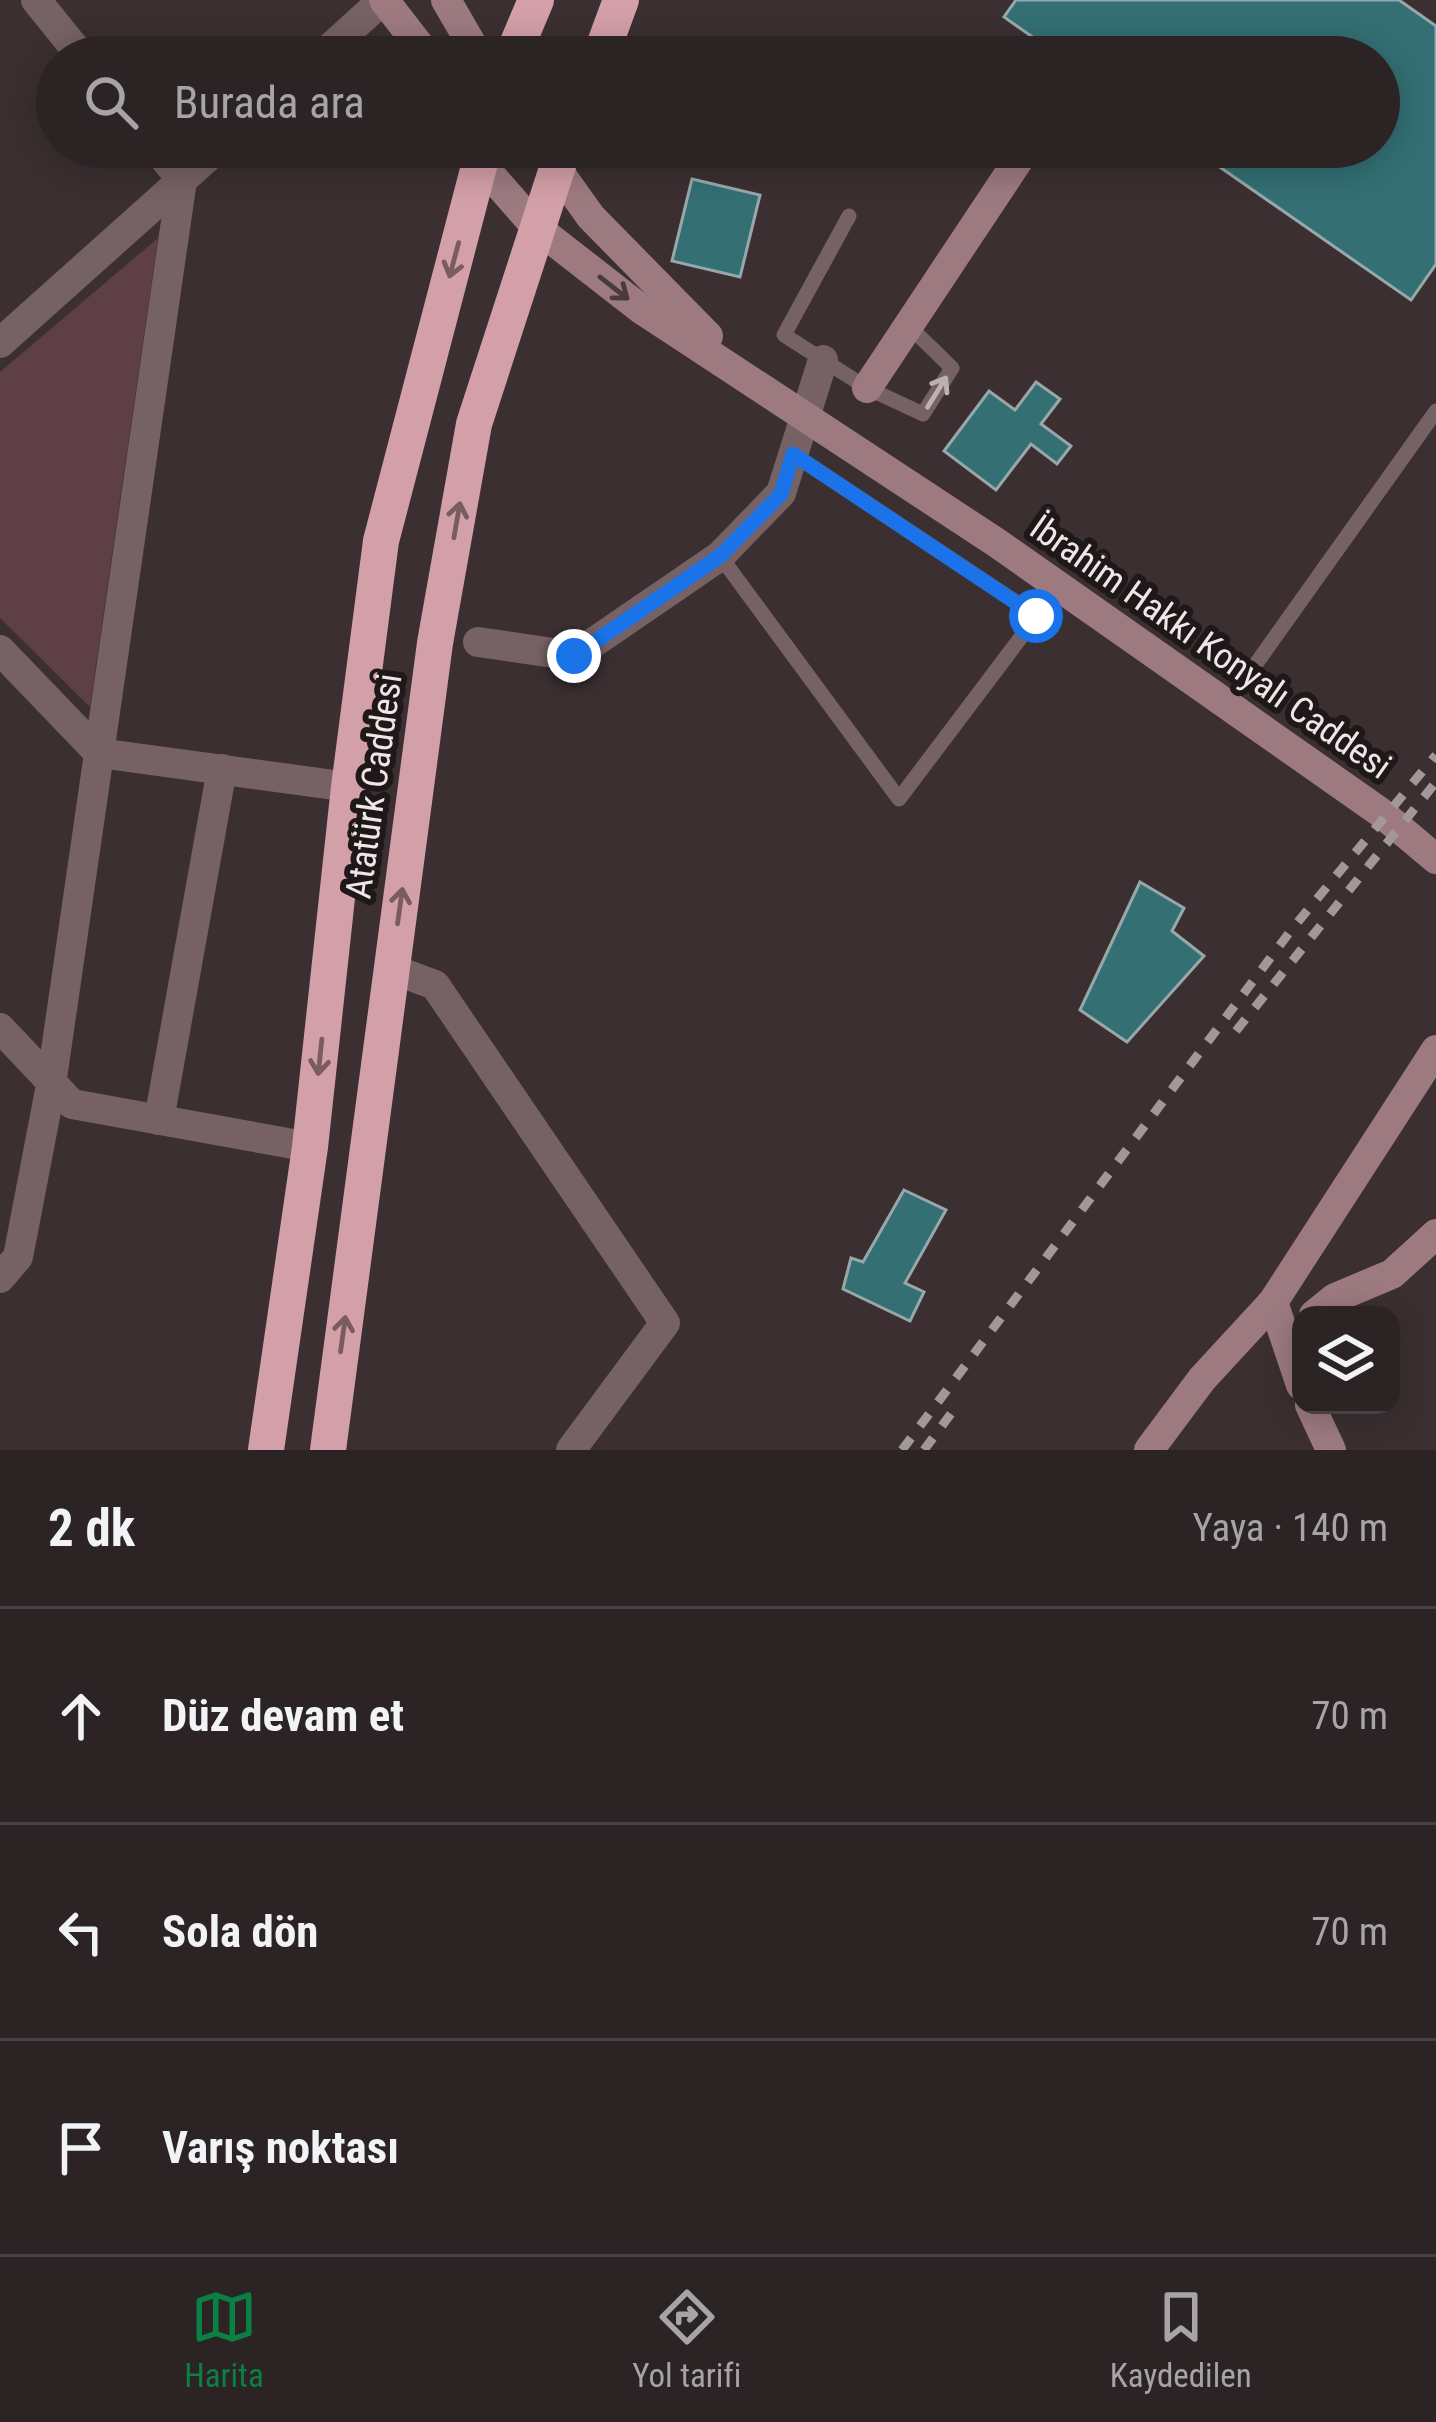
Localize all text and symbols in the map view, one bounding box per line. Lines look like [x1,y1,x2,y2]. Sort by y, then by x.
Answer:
search box [36,36,1400,168]
icon: search [78,69,144,135]
text: Burada ara [174,76,365,129]
one-way arrow [442,240,464,278]
one-way arrow [597,274,630,300]
one-way arrow [925,375,949,409]
one-way arrow [447,501,469,540]
street label: İbrahim Hakkı Konyalı Caddesi [1022,506,1399,788]
route start [1009,589,1063,643]
route end [547,629,601,683]
street label: Atatürk Caddesi [337,671,411,901]
one-way arrow [389,887,412,926]
one-way arrow [308,1037,331,1076]
map controls [1292,1306,1400,1414]
button: layers [1292,1306,1400,1414]
one-way arrow [332,1315,355,1354]
text: 2 dk [48,1499,135,1558]
text: Yaya · 140 m [1192,1505,1388,1551]
icon: ahead [48,1683,114,1749]
text: Düz devam et [162,1689,404,1742]
text: 70 m [1311,1693,1388,1739]
icon: left [48,1899,114,1965]
text: Sola dön [162,1905,318,1958]
text: 70 m [1311,1909,1388,1955]
icon: arrive [48,2115,114,2181]
text: Varış noktası [162,2121,399,2174]
tab: Harita [184,2284,264,2395]
tab: Yol tarifi [632,2284,741,2395]
tab: Kaydedilen [1110,2284,1252,2395]

